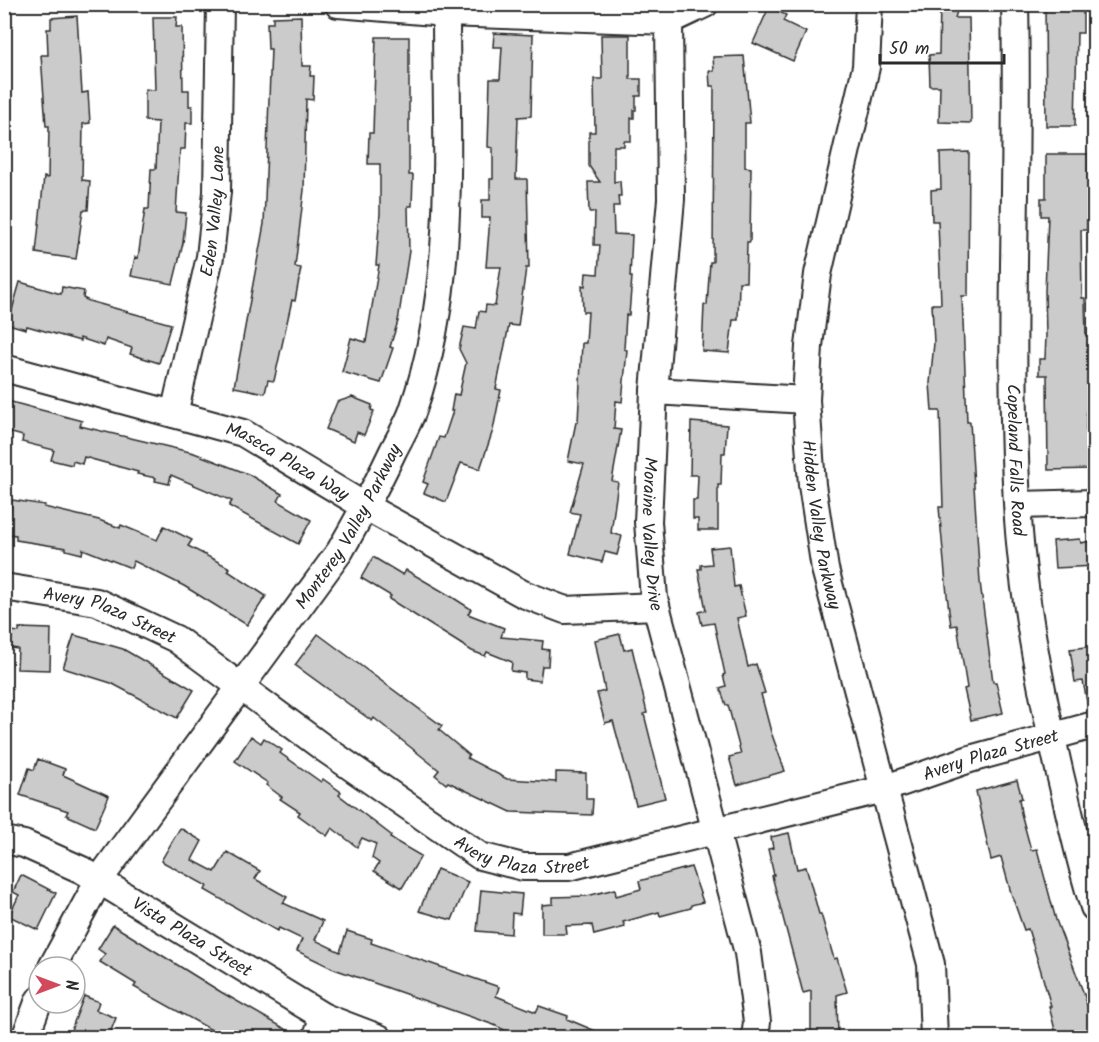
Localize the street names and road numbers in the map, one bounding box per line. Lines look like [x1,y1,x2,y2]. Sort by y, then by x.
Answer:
street label: Eden Valley Lane [193,146,234,280]
street label: Copeland Falls Road [997,384,1032,538]
street label: Maseca Plaza Way [222,416,355,510]
street label: Monterey Valley Parkway [289,439,411,616]
street label: Hidden Valley Parkway [793,439,848,614]
street label: Moraine Valley Drive [632,456,670,615]
street label: Avery Plaza Street [41,581,181,653]
street label: Avery Plaza Street [919,722,1063,790]
street label: Avery Plaza Street [447,829,594,883]
street label: Vista Plaza Street [126,891,258,987]

